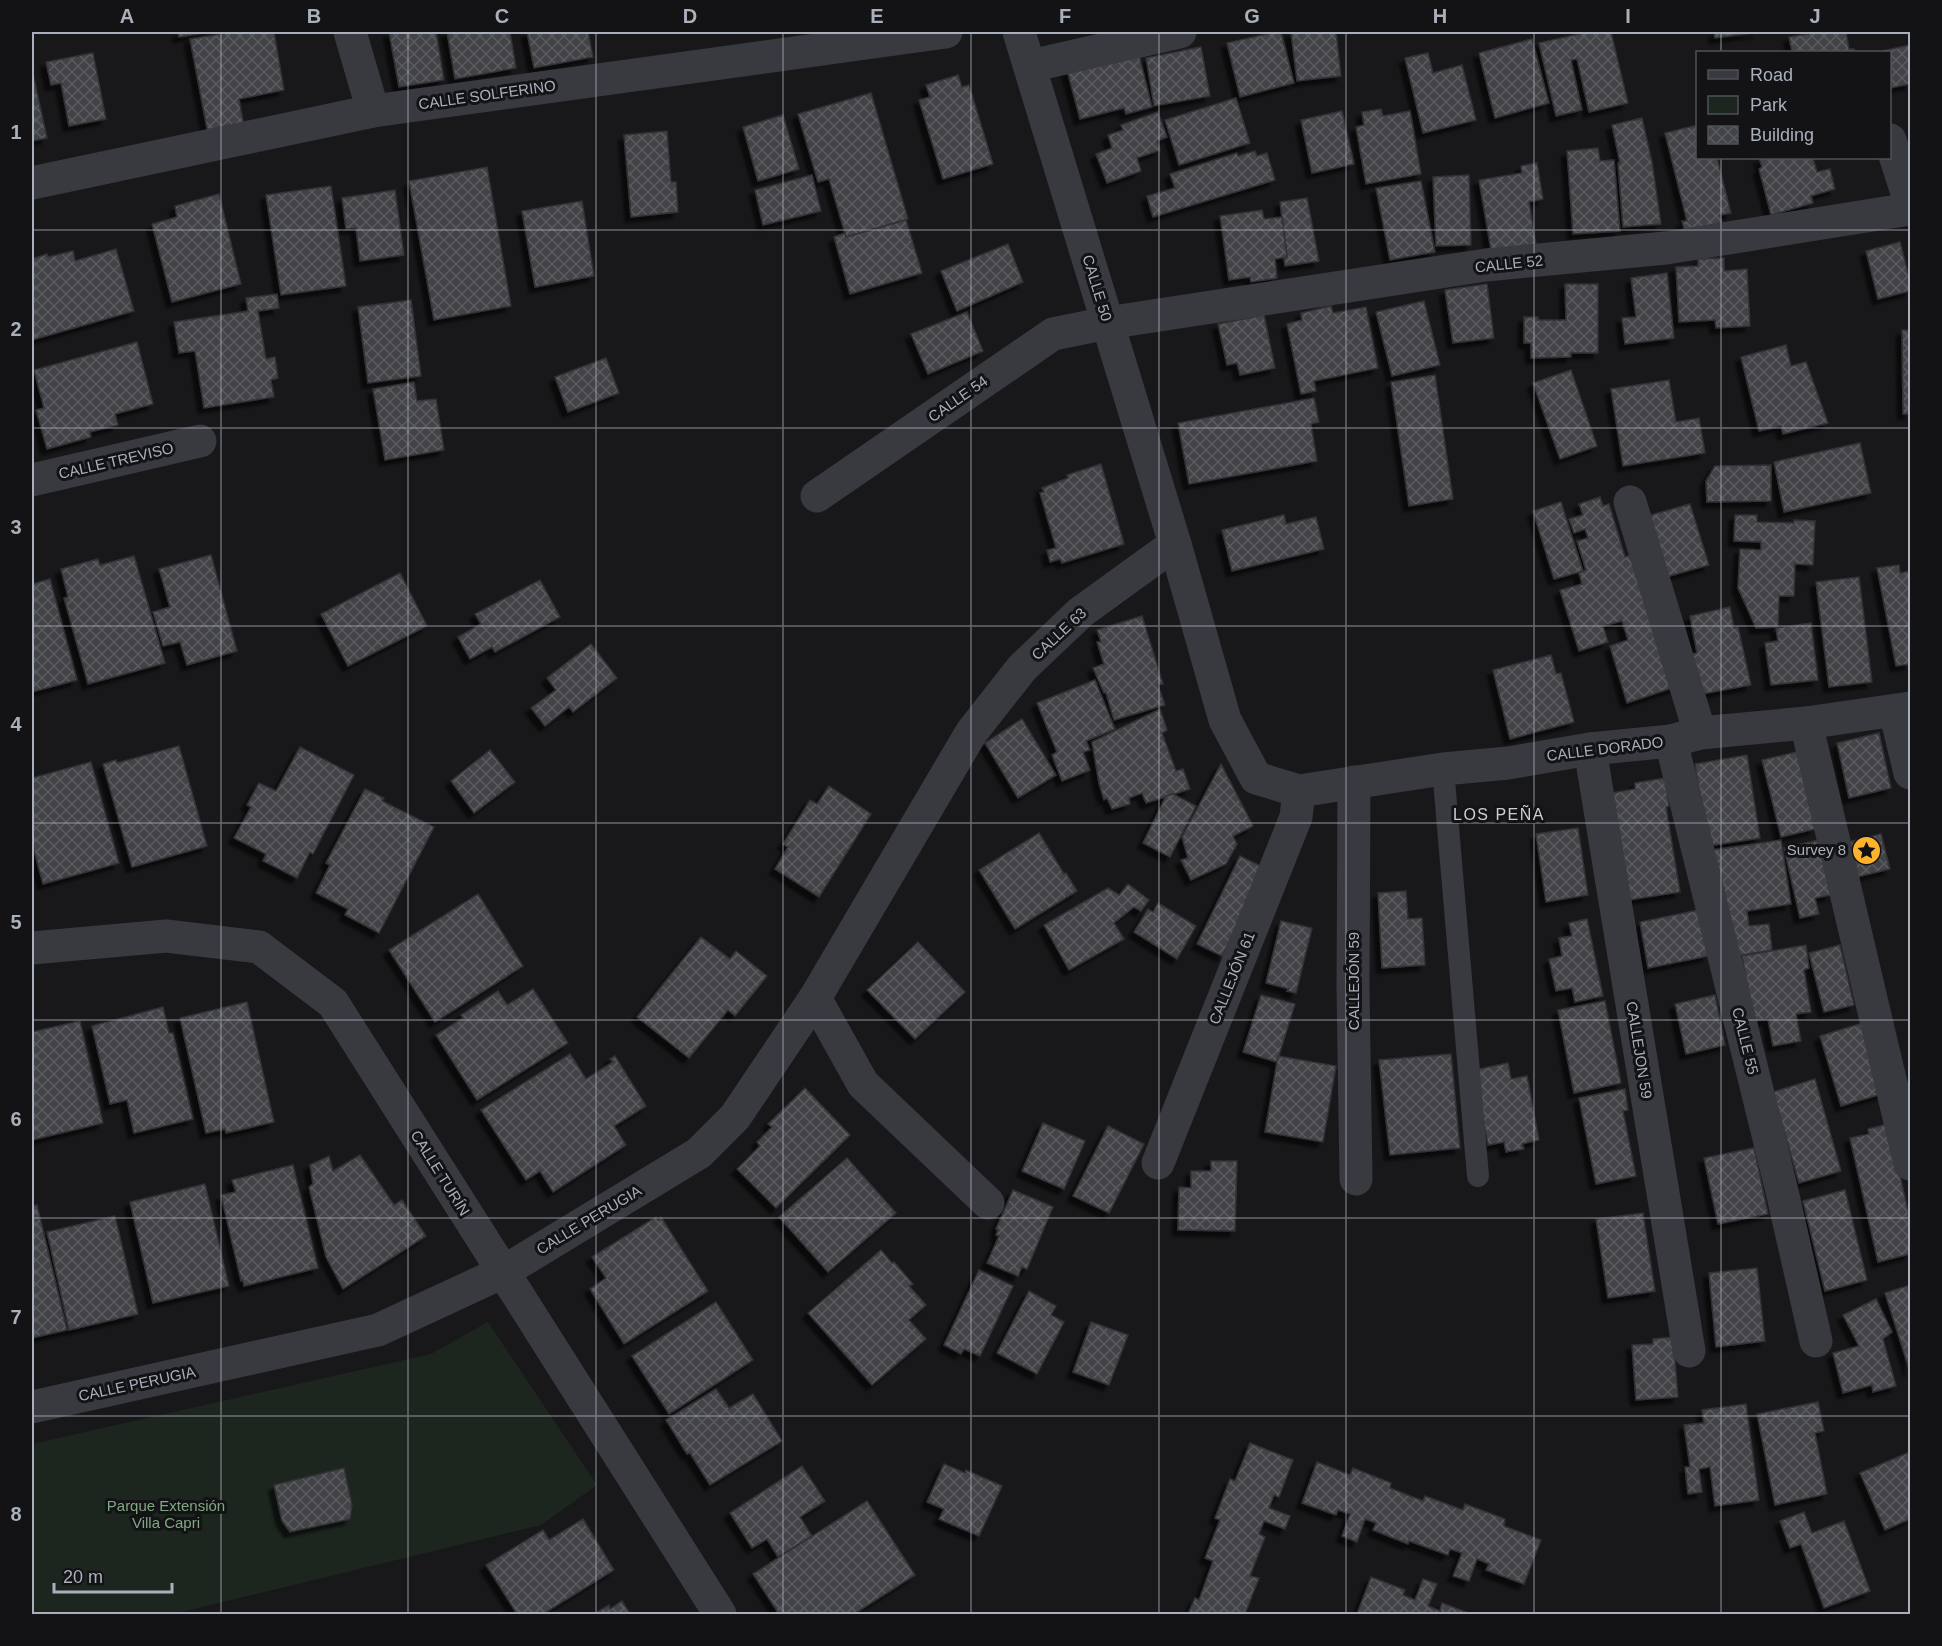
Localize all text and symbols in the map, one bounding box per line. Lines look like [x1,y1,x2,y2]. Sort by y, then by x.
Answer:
text: A [120,5,134,27]
text: B [307,5,321,27]
text: C [495,5,509,27]
text: D [683,5,697,27]
text: E [870,5,884,27]
text: F [1059,5,1071,27]
text: G [1244,5,1260,27]
text: H [1433,5,1447,27]
text: I [1625,5,1631,27]
text: J [1809,5,1821,27]
legend [1696,51,1891,159]
text: Road [1750,65,1793,85]
street label: CALLE SOLFERINO [417,76,557,113]
text: Park [1750,95,1788,115]
text: 1 [10,121,22,143]
text: Building [1750,125,1814,145]
street label: CALLE 52 [1474,251,1544,276]
street label: CALLE 50 [1079,253,1116,323]
text: 2 [10,318,22,340]
street label: CALLE 54 [925,372,991,425]
street label: CALLE TREVISO [57,439,175,482]
text: 3 [10,516,22,538]
street label: CALLE 63 [1028,604,1089,663]
text: 4 [10,713,22,735]
street label: CALLE DORADO [1546,733,1664,764]
district label: LOS PEÑA [1453,804,1545,823]
place icon: Survey 8 [1851,834,1883,866]
place label: Survey 8 [1787,841,1846,858]
text: 5 [10,911,22,933]
street label: CALLEJÓN 61 [1205,929,1258,1027]
street label: CALLEJÓN 59 [1345,932,1362,1030]
street label: CALLEJON 59 [1623,1000,1656,1100]
street label: CALLE 55 [1729,1006,1762,1076]
text: 6 [10,1108,22,1130]
street label: CALLE TURÍN [407,1127,473,1218]
street label: CALLE PERUGIA [533,1182,644,1258]
text: 7 [10,1306,22,1328]
street label: CALLE PERUGIA [77,1363,197,1404]
park label: Parque Extensión Villa Capri [107,1497,225,1531]
text: 8 [10,1503,22,1525]
scale bar [54,1556,172,1594]
text: 20 m [63,1567,103,1587]

